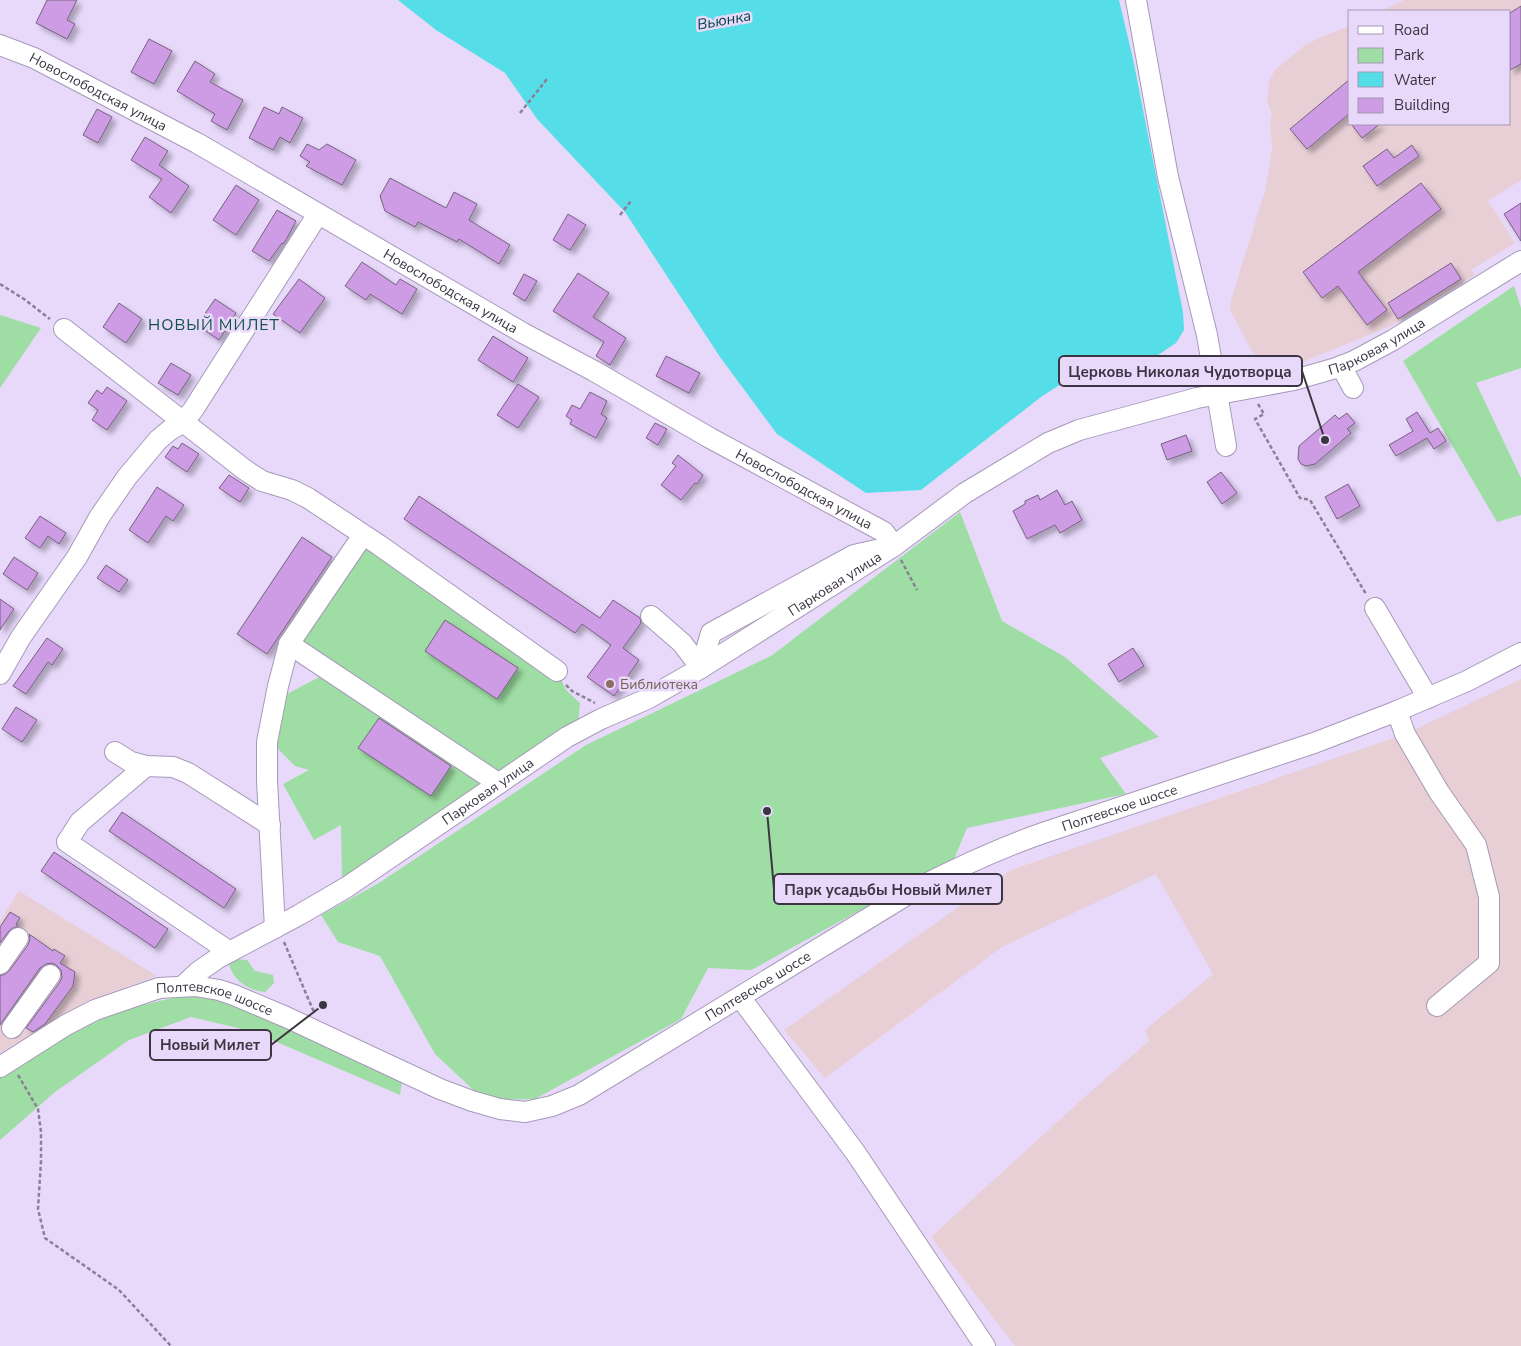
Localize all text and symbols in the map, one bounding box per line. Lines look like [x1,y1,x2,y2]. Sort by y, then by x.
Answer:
water label: Вьюнка [695,5,753,35]
legend [1348,10,1511,125]
text: Road [1394,20,1429,40]
text: Park [1394,45,1424,65]
street label: Новослободская улица [26,48,170,135]
text: Water [1394,70,1437,90]
text: Building [1394,95,1450,115]
street label: Новослободская улица [380,244,522,338]
street label: Парковая улица [1326,313,1429,379]
district label: НОВЫЙ МИЛЕТ [148,314,280,336]
callout: Церковь Николая Чудотворца [1059,356,1302,386]
text: Церковь Николая Чудотворца [1068,362,1292,382]
street label: Новослободская улица [732,444,876,533]
street label: Парковая улица [784,547,885,620]
place label: Библиотека [620,675,698,694]
marker: Библиотека [604,678,616,690]
street label: Парковая улица [438,753,537,829]
street label: Полтевское шоссе [1059,780,1180,836]
callout: Парк усадьбы Новый Милет [774,874,1002,904]
text: Парк усадьбы Новый Милет [784,880,992,900]
street label: Полтевское шоссе [701,946,814,1025]
street label: Полтевское шоссе [155,976,276,1020]
callout: Новый Милет [150,1030,271,1060]
text: Новый Милет [160,1035,260,1055]

